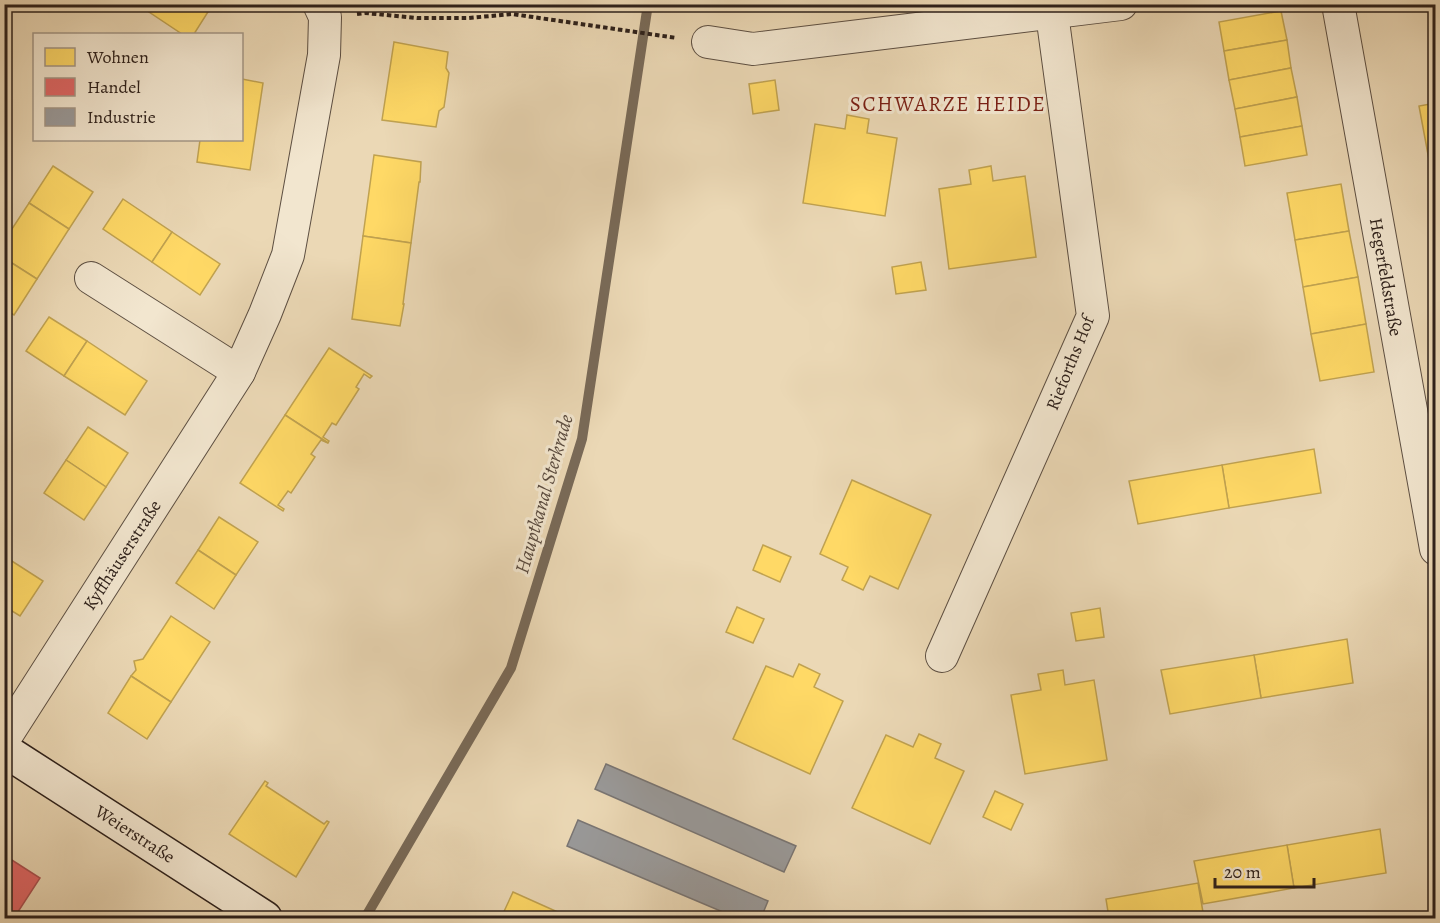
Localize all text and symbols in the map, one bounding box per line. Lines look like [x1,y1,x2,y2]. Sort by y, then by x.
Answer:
legend [33,33,243,141]
text: Wohnen [86,45,149,69]
text: Handel [87,75,141,99]
district label: SCHWARZE HEIDE [850,90,1046,118]
text: Industrie [87,105,156,129]
street label: Hegerfeldstraße [1364,216,1408,338]
street label: Rieforths Hof [1040,309,1101,414]
water label: Hauptkanal Sterkrade [508,411,580,577]
street label: Kyffhäuserstraße [77,495,167,615]
street label: Weierstraße [90,799,179,869]
scale bar [1215,851,1314,889]
text: 20 m [1224,860,1261,884]

